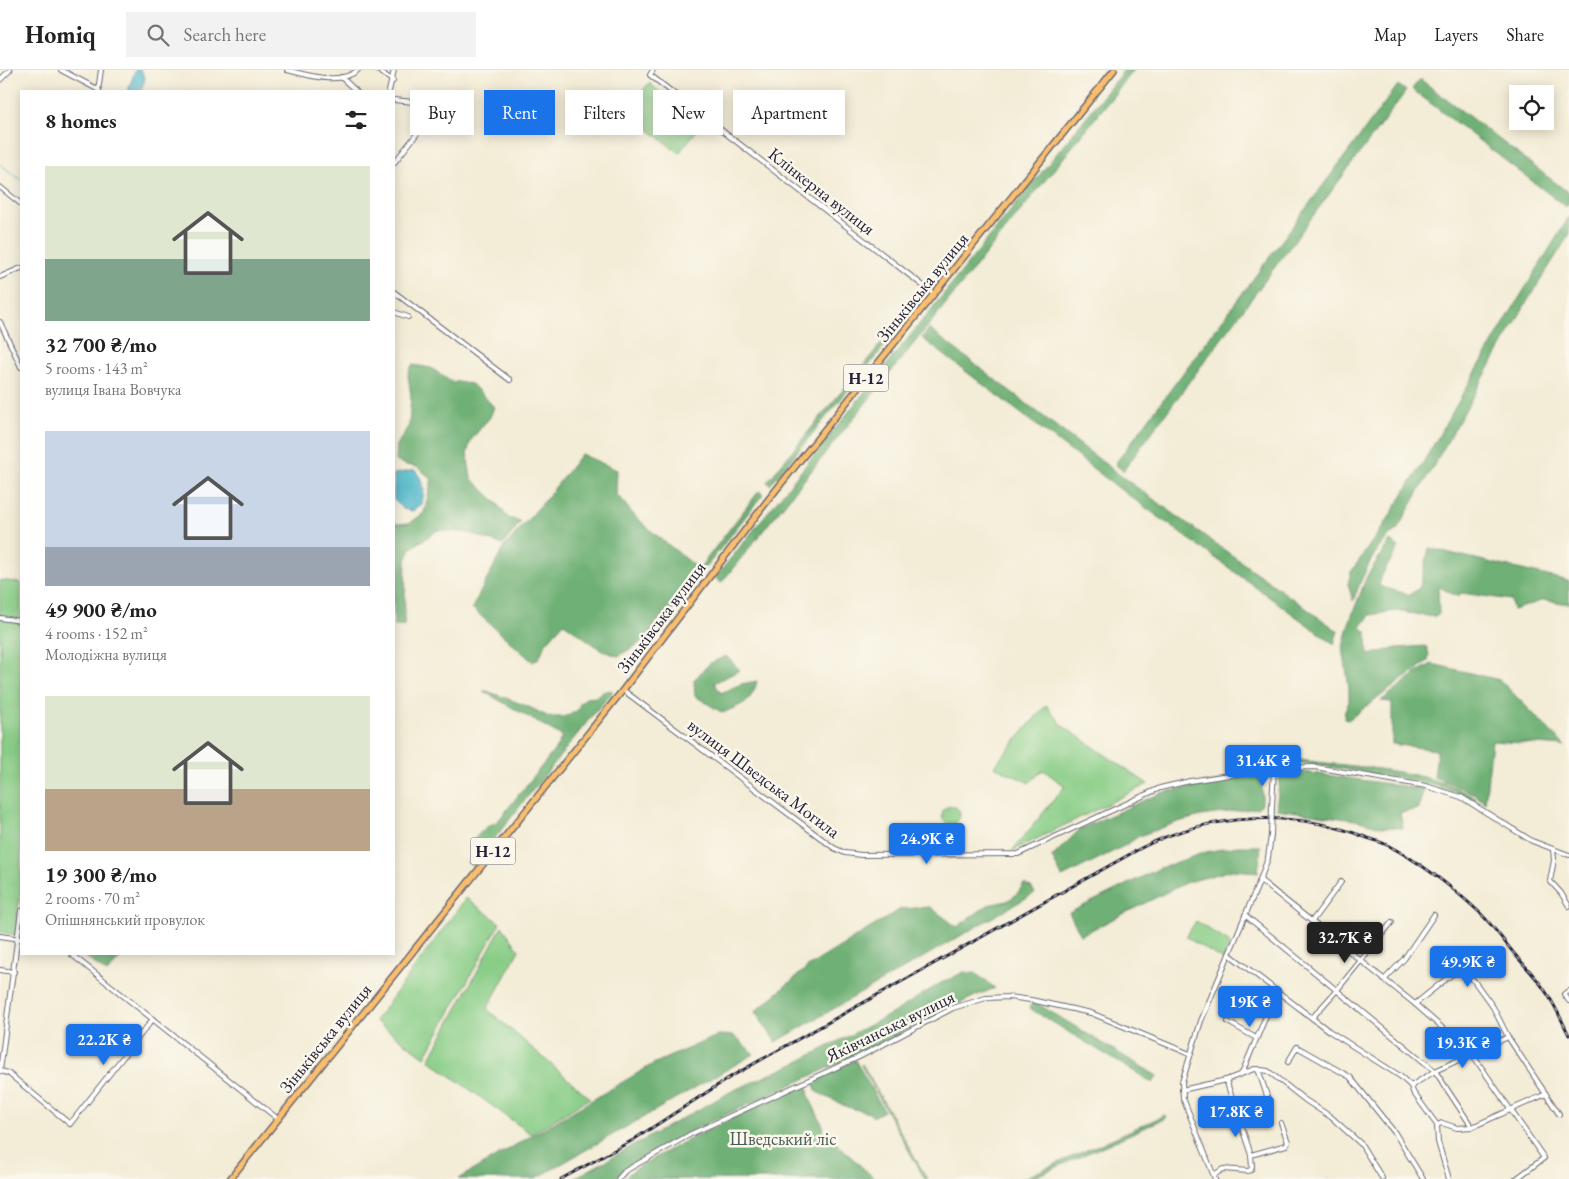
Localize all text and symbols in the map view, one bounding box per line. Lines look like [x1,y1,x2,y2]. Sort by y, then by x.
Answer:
search box [126,12,476,57]
text: Homiq [25,19,96,50]
icon: search [144,21,172,49]
text: Search here [184,22,266,47]
text: Map [1374,23,1406,46]
text: Layers [1434,23,1478,46]
text: Share [1506,23,1544,46]
map controls [1509,85,1554,130]
button: locate [1509,85,1554,130]
chip: Buy [410,90,474,135]
chip: Rent [484,90,555,135]
chip: Filters [565,90,643,135]
chip: New [653,90,723,135]
chip: Apartment [733,90,845,135]
icon: filters [342,106,370,134]
text: 8 homes [45,107,117,134]
street label: Клінкерна вулиця [764,142,880,240]
icon: home [163,198,253,288]
street label: Зіньківська вулиця [871,228,973,346]
text: 32 700 ₴/mo [45,331,157,358]
text: 5 rooms · 143 m² [45,358,148,379]
road number: Н-12 [844,364,888,392]
text: вулиця Івана Вовчука [45,379,181,400]
icon: home [163,463,253,553]
street label: Зіньківська вулиця [611,557,711,677]
text: 49 900 ₴/mo [45,596,157,623]
text: 4 rooms · 152 m² [45,623,148,644]
text: Молодіжна вулиця [45,644,167,665]
street label: вулиця Шведська Могила [683,713,845,843]
icon: home [163,728,253,818]
pin: 31.4K ₴ [1217,744,1309,787]
text: 31.4K ₴ [1236,750,1290,771]
pin: 24.9K ₴ [881,822,973,865]
text: 24.9K ₴ [900,828,954,849]
road number: Н-12 [470,838,516,864]
text: 19 300 ₴/mo [45,861,157,888]
text: 2 rooms · 70 m² [45,888,140,909]
text: Опішнянський провулок [45,909,205,930]
pin: 32.7K ₴ [1299,922,1391,964]
text: 32.7K ₴ [1318,927,1372,948]
pin: 49.9K ₴ [1422,946,1514,988]
text: 49.9K ₴ [1441,951,1495,972]
street label: Зіньківська вулиця [274,979,376,1097]
street label: Яківчанська вулиця [821,985,958,1068]
pin: 19K ₴ [1215,986,1285,1028]
text: 19K ₴ [1229,991,1271,1012]
pin: 22.2K ₴ [58,1024,150,1066]
pin: 19.3K ₴ [1417,1026,1509,1069]
text: 22.2K ₴ [77,1029,131,1050]
text: 19.3K ₴ [1436,1032,1490,1053]
pin: 17.8K ₴ [1190,1096,1282,1138]
text: 17.8K ₴ [1209,1101,1263,1122]
park label: Шведський ліс [729,1127,837,1150]

